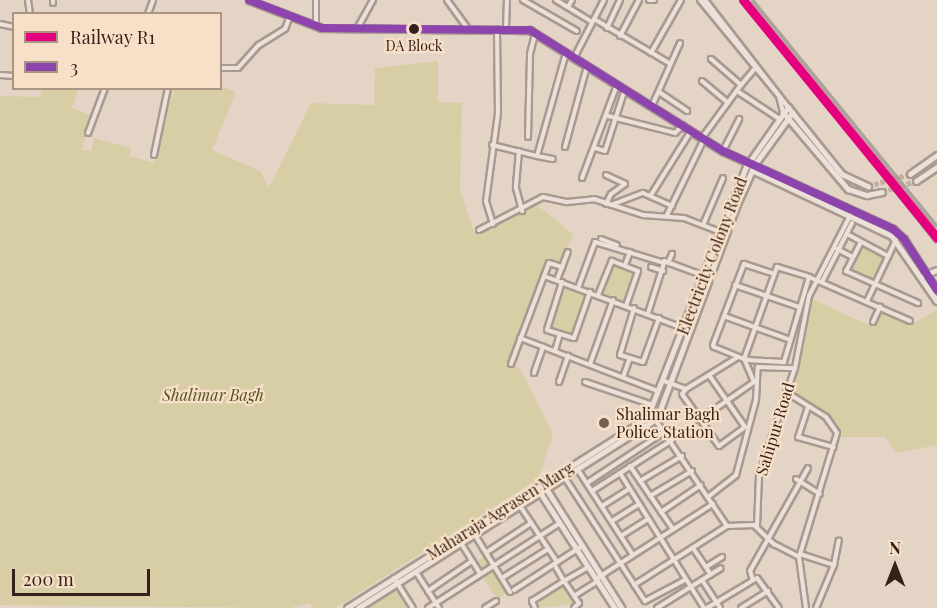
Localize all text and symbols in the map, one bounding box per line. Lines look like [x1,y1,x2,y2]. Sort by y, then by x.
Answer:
legend [12,12,222,90]
marker: DA Block [408,23,420,35]
text: Railway R1 [70,25,155,49]
place label: DA Block [386,38,442,54]
text: 3 [70,55,78,79]
street label: Electricity Colony Road [673,174,751,338]
street label: Sahipur Road [752,380,798,478]
park label: Shalimar Bagh [162,385,264,405]
place label: Shalimar Bagh Police Station [616,404,720,442]
marker: Shalimar Bagh Police Station [597,416,611,430]
street label: Maharaja Agrasen Marg [423,458,577,564]
north arrow [865,536,925,596]
text: N [889,537,901,558]
scale bar [15,557,153,595]
text: 200 m [23,567,74,591]

